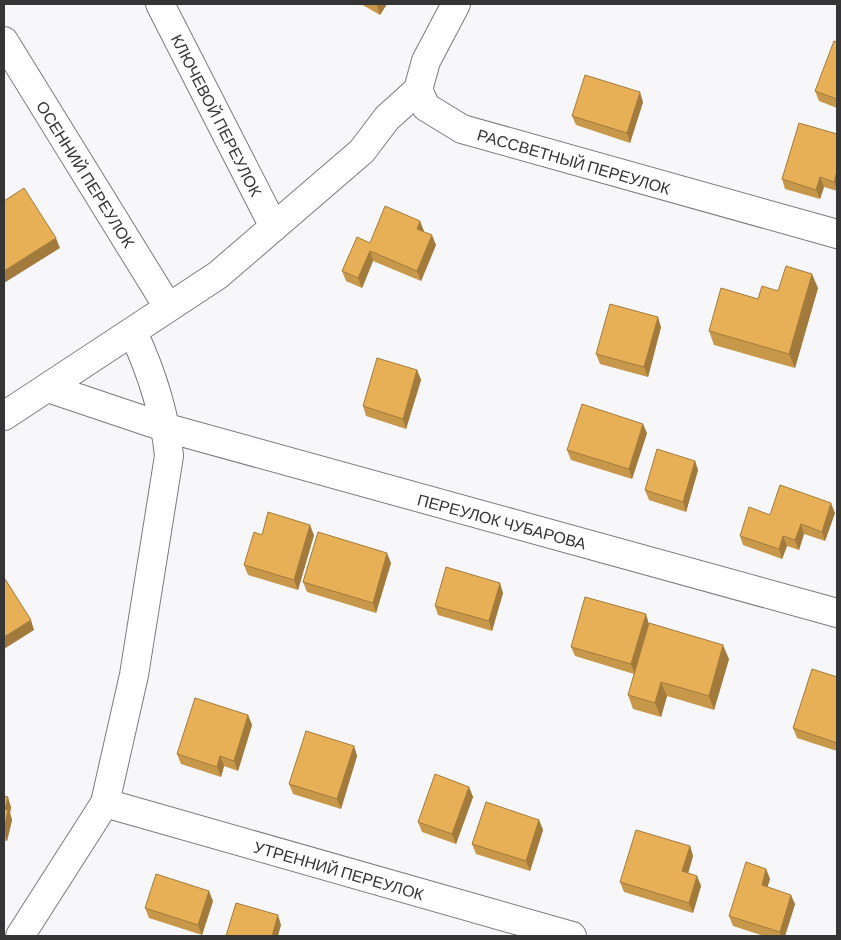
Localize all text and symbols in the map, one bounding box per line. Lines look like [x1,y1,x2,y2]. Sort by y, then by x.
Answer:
street label: КЛЮЧЕВОЙ ПЕРЕУЛОК [168,31,267,200]
street label: ОСЕННИЙ ПЕРЕУЛОК [33,97,139,251]
street label: РАССВЕТНЫЙ ПЕРЕУЛОК [475,124,673,198]
street label: ПЕРЕУЛОК ЧУБАРОВА [416,489,589,553]
street label: УТРЕННИЙ ПЕРЕУЛОК [252,837,427,904]

